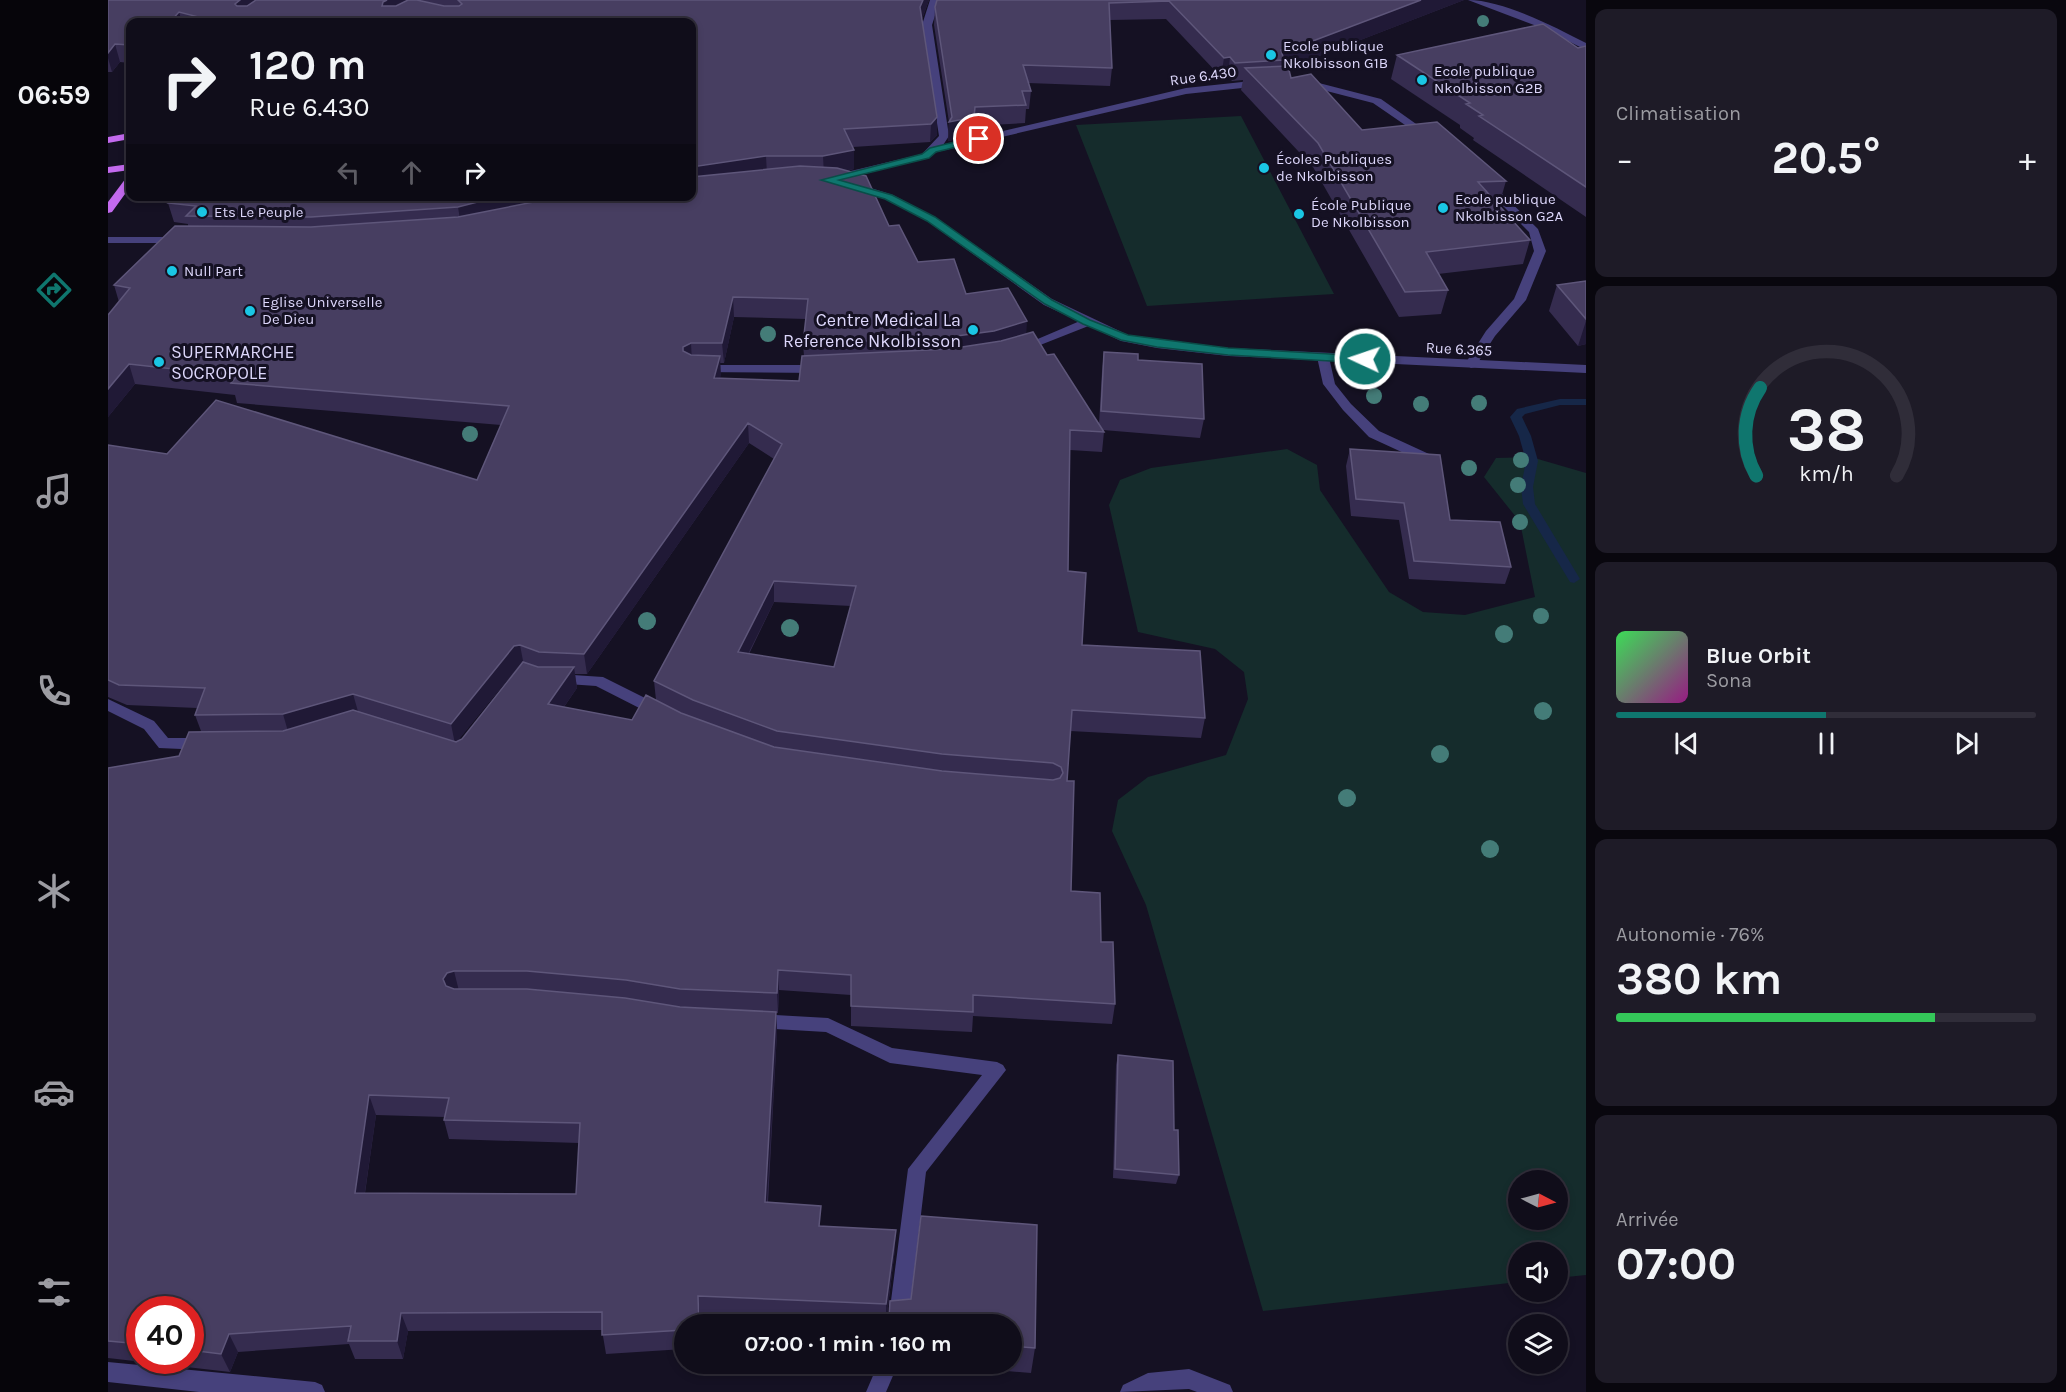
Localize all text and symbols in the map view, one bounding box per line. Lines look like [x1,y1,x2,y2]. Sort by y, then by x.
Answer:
place label: Ecole publique Nkolbisson G1B [1283,37,1388,72]
text: 120 m [249,40,366,90]
icon: right [150,42,228,120]
marker: Ecole publique Nkolbisson G1B [1264,48,1278,62]
street label: Rue 6.430 [1169,62,1237,90]
place label: Ecole publique Nkolbisson G2B [1434,62,1543,97]
marker: Ecole publique Nkolbisson G2B [1415,73,1429,87]
text: 06:59 [18,79,90,111]
text: Rue 6.430 [249,91,370,123]
text: Climatisation [1616,102,1741,125]
pin [953,113,1004,164]
icon: arrive [962,122,995,155]
text: 20.5° [1771,132,1881,184]
text: − [1616,140,1633,178]
text: + [2019,140,2036,178]
place label: Écoles Publiques de Nkolbisson [1276,150,1392,185]
icon: left [332,156,365,189]
icon: ahead [395,156,428,189]
icon: right [458,156,491,189]
marker: Écoles Publiques de Nkolbisson [1257,161,1271,175]
place label: Ecole publique Nkolbisson G2A [1455,190,1563,225]
place label: École Publique De Nkolbisson [1311,196,1411,231]
marker: Ecole publique Nkolbisson G2A [1436,201,1450,215]
place label: Ets Le Peuple [214,203,304,221]
marker: Ets Le Peuple [195,205,209,219]
marker: École Publique De Nkolbisson [1292,207,1306,221]
place label: Null Part [184,262,243,280]
marker: Null Part [165,264,179,278]
icon: directions [33,269,75,311]
place label: Eglise Universelle De Dieu [262,293,382,328]
marker: Eglise Universelle De Dieu [243,304,257,318]
place label: Centre Medical La Reference Nkolbisson [783,309,961,352]
marker: Centre Medical La Reference Nkolbisson [966,323,980,337]
position arrow [1333,327,1397,391]
street label: Rue 6.365 [1425,338,1493,360]
place label: SUPERMARCHE SOCROPOLE [171,341,295,384]
marker: SUPERMARCHE SOCROPOLE [152,355,166,369]
text: 38 [1786,394,1866,467]
text: km/h [1799,462,1853,487]
icon: music [33,470,75,512]
text: Blue Orbit [1706,643,1811,669]
text: Sona [1706,669,1752,692]
icon: phone [33,670,75,712]
icon: previous [1670,727,1703,760]
icon: pause [1810,727,1843,760]
icon: next [1950,727,1983,760]
icon: climate [33,870,75,912]
text: Autonomie · 76% [1616,923,1764,946]
text: 380 km [1616,953,1782,1005]
icon: car [33,1071,75,1113]
north arrow [1508,1170,1568,1230]
map controls [1508,1170,1568,1374]
text: Arrivée [1616,1208,1679,1231]
text: 07:00 [1616,1238,1736,1290]
button: sound [1508,1242,1568,1302]
icon: filters [33,1271,75,1313]
speed limit sign: 40 [126,1296,204,1374]
button: layers [1508,1314,1568,1374]
text: 07:00 · 1 min · 160 m [744,1331,952,1357]

